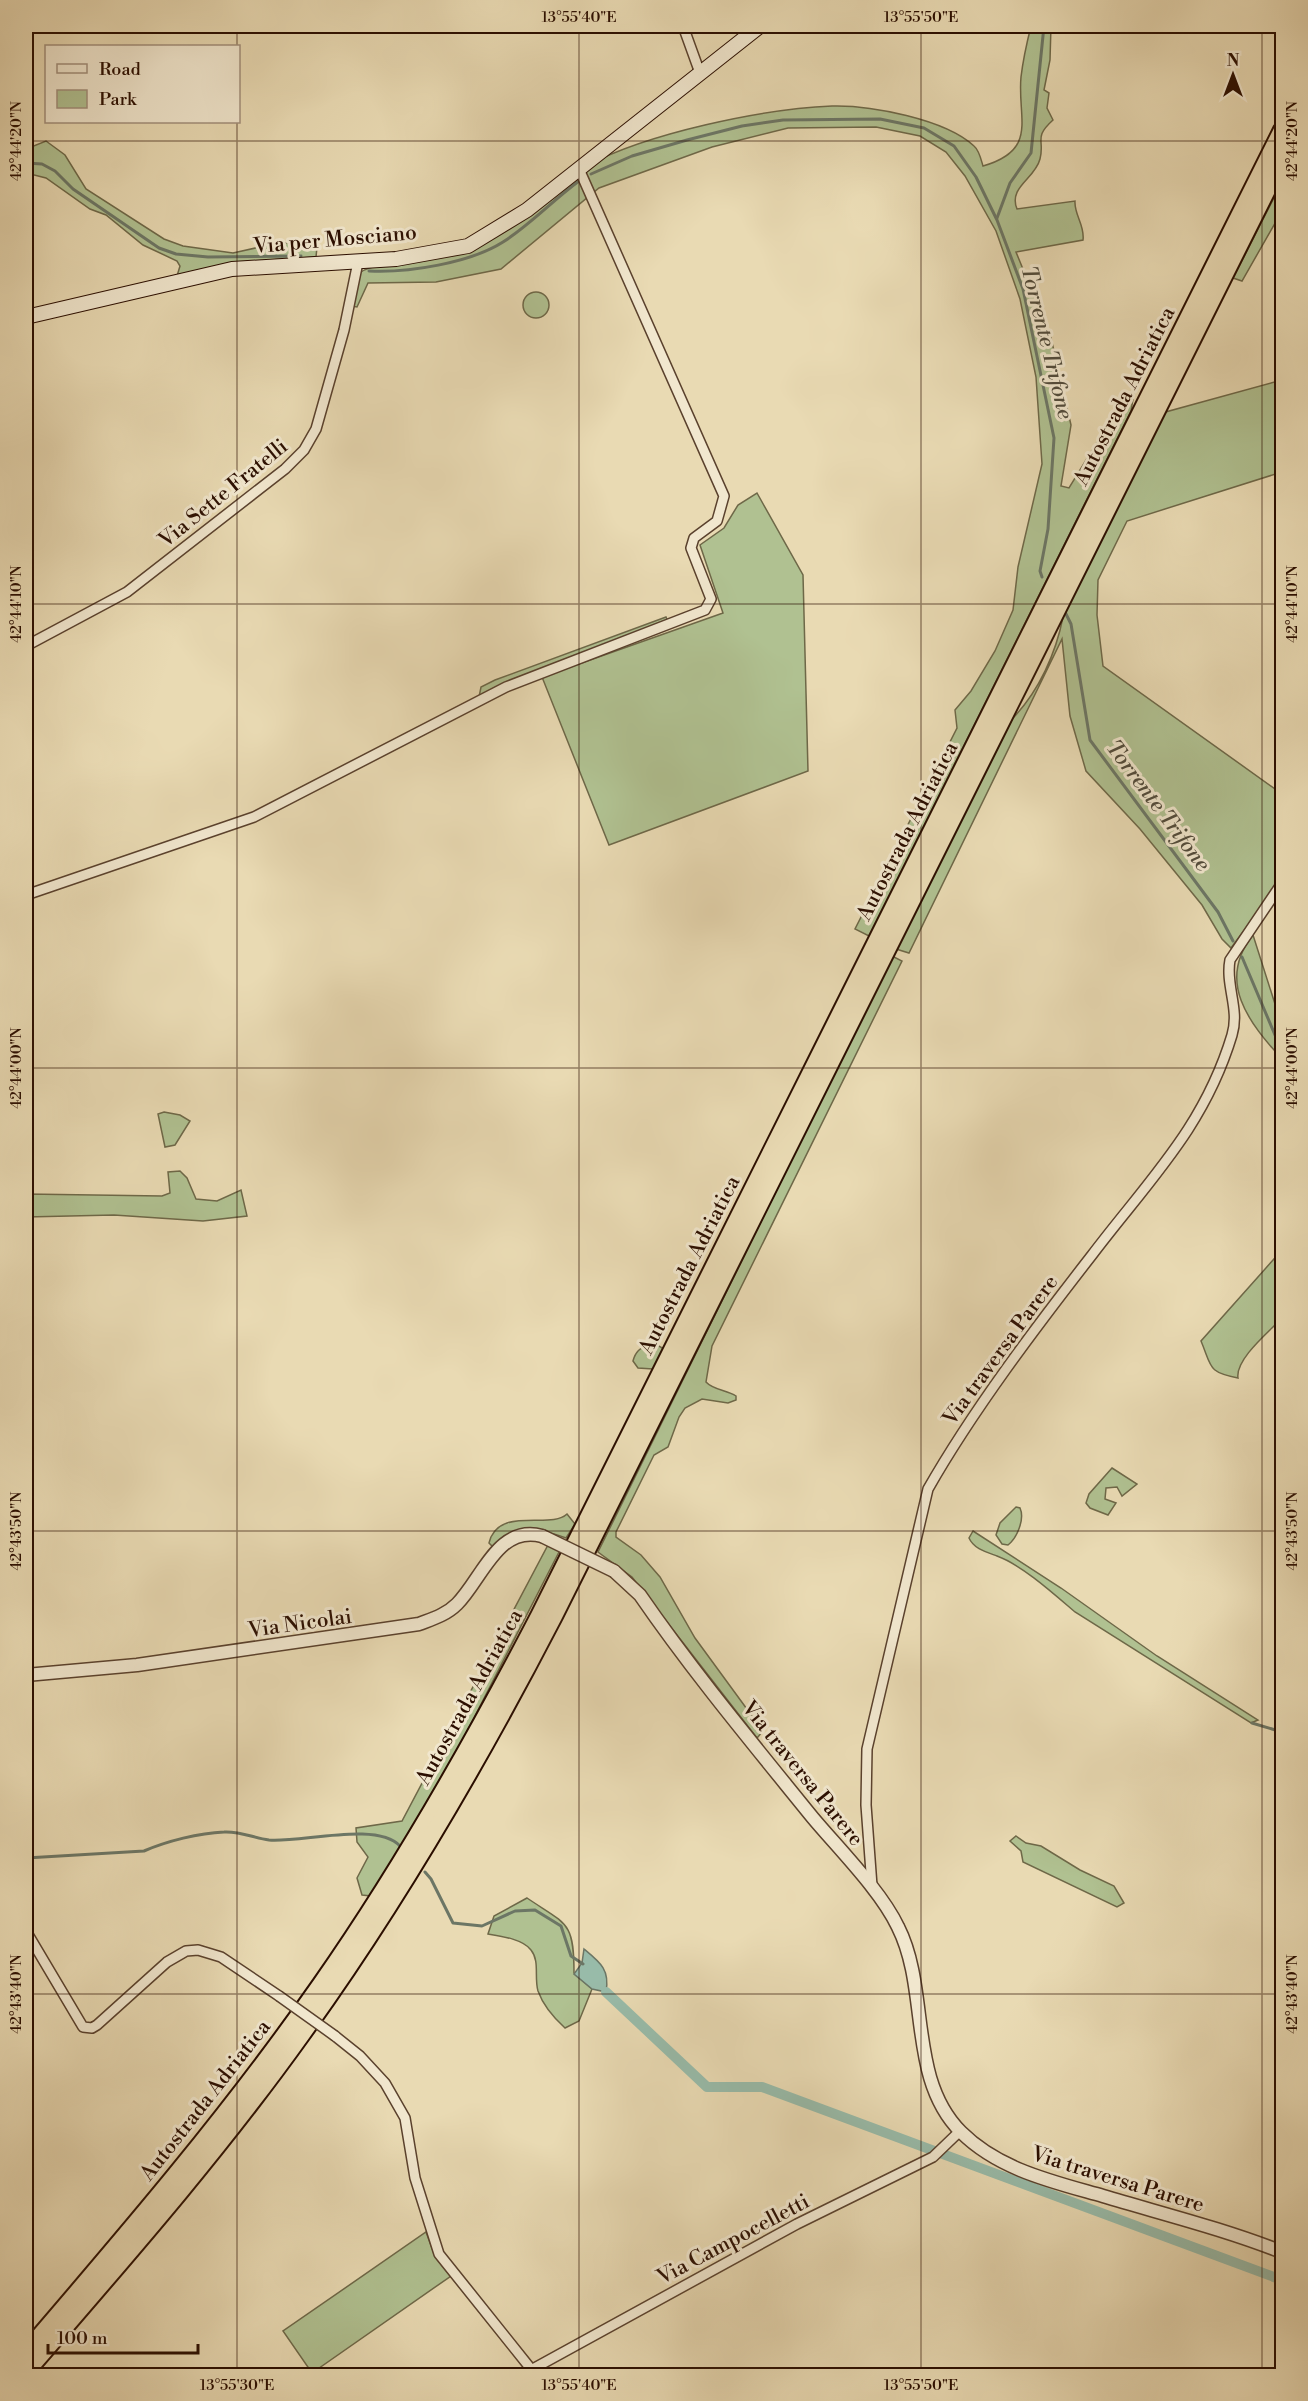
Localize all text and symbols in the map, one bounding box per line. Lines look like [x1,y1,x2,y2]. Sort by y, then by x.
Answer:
text: 13°55'40"E [541,8,617,27]
text: 13°55'50"E [884,8,958,27]
legend [45,45,240,123]
north arrow [1203,45,1263,105]
text: N [1227,51,1240,71]
text: Road [99,58,142,81]
text: Park [99,88,138,111]
text: 42°44'20"N [7,101,26,181]
text: 42°44'20"N [1283,101,1302,181]
street label: Via per Mosciano [251,220,418,260]
water label: Torrente Trifone [1014,263,1079,422]
street label: Autostrada Adriatica [1068,302,1181,491]
street label: Via Sette Fratelli [153,434,293,554]
text: 42°44'10"N [7,565,26,643]
text: 42°44'10"N [1283,565,1302,643]
water label: Torrente Trifone [1100,735,1216,877]
street label: Autostrada Adriatica [851,737,964,926]
text: 42°44'00"N [7,1027,26,1109]
text: 42°44'00"N [1283,1027,1302,1109]
street label: Autostrada Adriatica [633,1171,746,1360]
street label: Via traversa Parere [937,1270,1064,1432]
text: 42°43'50"N [7,1492,26,1570]
text: 42°43'50"N [1283,1492,1302,1570]
street label: Via Nicolai [246,1604,354,1644]
street label: Autostrada Adriatica [410,1605,529,1791]
street label: Via traversa Parere [735,1695,869,1852]
text: 42°43'40"N [7,1954,26,2034]
text: 42°43'40"N [1283,1954,1302,2034]
street label: Autostrada Adriatica [134,2015,277,2187]
street label: Via traversa Parere [1027,2141,1207,2219]
street label: Via Campocelletti [652,2189,814,2292]
scale bar [48,2317,198,2355]
text: 100 m [57,2327,108,2350]
text: 13°55'30"E [200,2376,274,2395]
text: 13°55'40"E [541,2376,617,2395]
text: 13°55'50"E [884,2376,958,2395]

